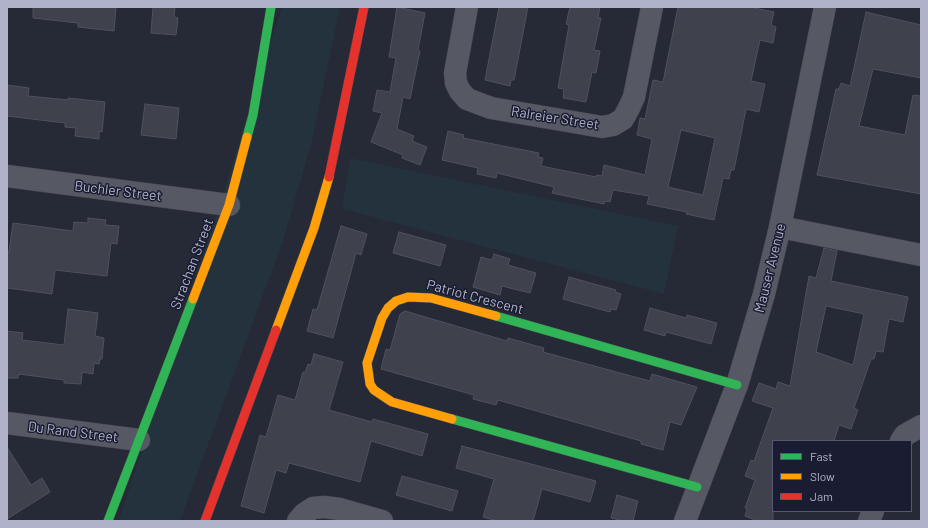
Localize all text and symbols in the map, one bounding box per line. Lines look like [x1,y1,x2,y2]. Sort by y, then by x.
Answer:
street label: Ralreier Street [510,103,600,133]
street label: Buchler Street [73,177,163,205]
street label: Strachan Street [167,216,217,312]
street label: Mauser Avenue [751,222,789,314]
street label: Patriot Crescent [425,276,525,318]
street label: Du Rand Street [27,418,119,446]
legend [772,440,912,512]
text: Fast [810,449,833,463]
text: Slow [810,469,835,483]
text: Jam [810,489,833,503]

